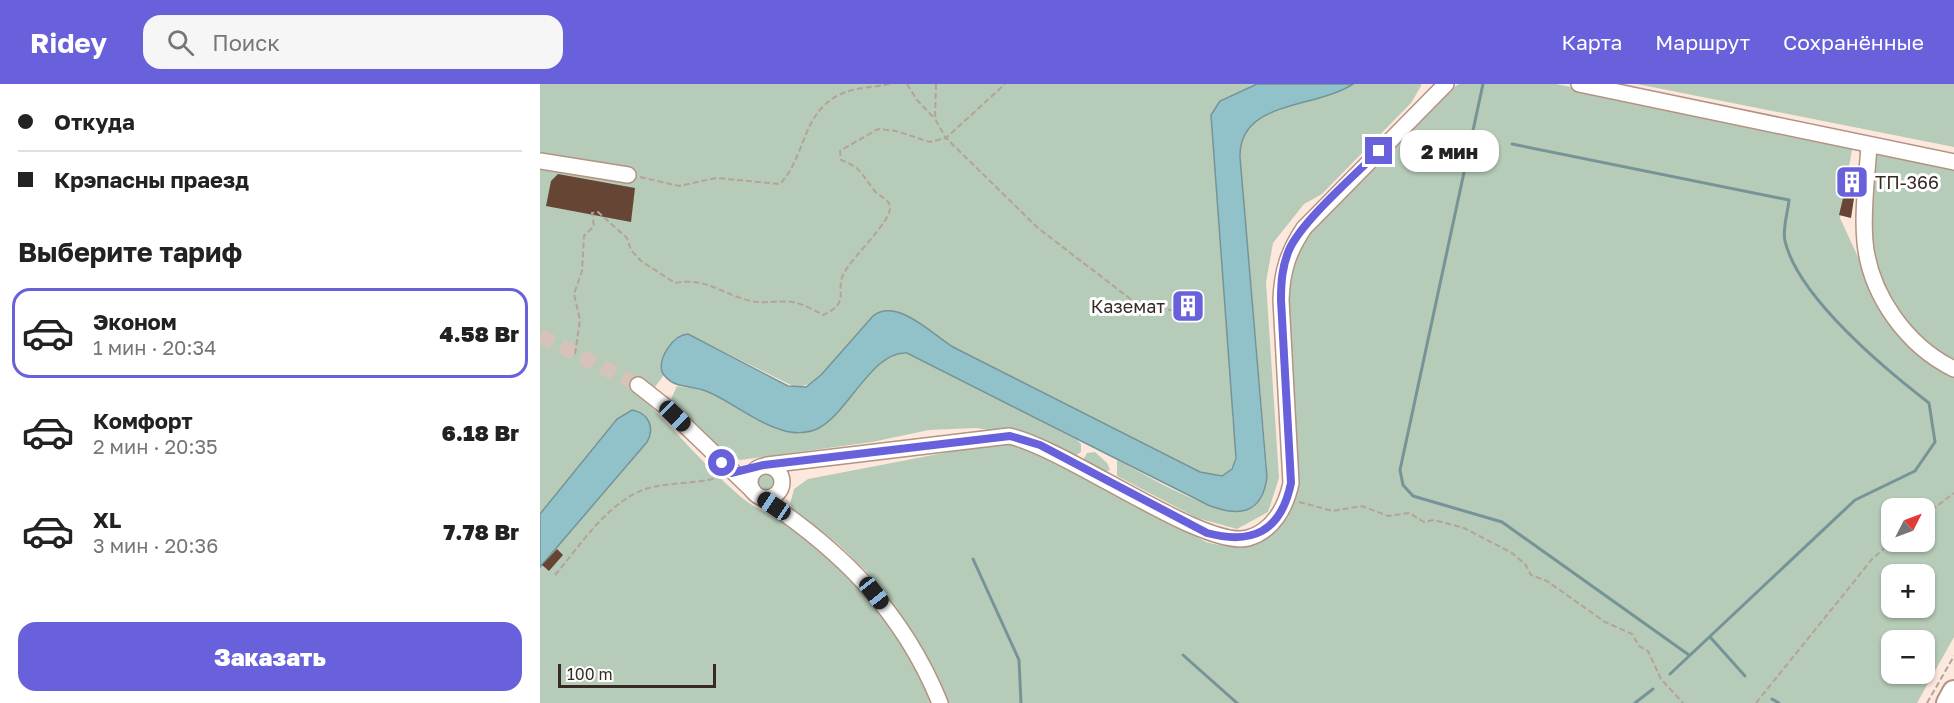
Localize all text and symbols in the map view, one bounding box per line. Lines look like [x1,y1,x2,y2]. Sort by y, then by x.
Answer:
search box [143,15,563,69]
text: Ridey [30,26,107,59]
icon: search [164,26,197,59]
text: Поиск [212,29,280,56]
text: Карта [1561,29,1622,55]
text: Маршрут [1655,29,1750,55]
text: Сохранённые [1783,29,1924,55]
text: Откуда [54,108,135,135]
callout: 2 мин [1400,130,1499,172]
route end [1365,137,1392,164]
text: 2 мин [1421,139,1478,163]
building icon: ТП-366 [1834,164,1870,200]
text: Крэпасны праезд [54,166,249,193]
place label: ТП-366 [1875,171,1939,193]
text: Выберите тариф [18,236,242,268]
building icon: Каземат [1170,288,1206,324]
place label: Каземат [1091,295,1165,317]
icon: car [21,306,75,360]
text: Эконом [93,308,177,335]
text: 4.58 Br [439,320,519,347]
text: 1 мин · 20:34 [93,335,216,359]
car [656,397,694,435]
icon: car [21,405,75,459]
text: Комфорт [93,407,193,434]
text: 6.18 Br [441,419,519,446]
text: 2 мин · 20:35 [93,434,218,458]
route start [708,449,735,476]
car [754,488,794,524]
north arrow [1881,498,1935,552]
map controls [1881,498,1935,684]
icon: car [21,504,75,558]
text: XL [93,506,121,533]
text: 7.78 Br [443,518,519,545]
text: 3 мин · 20:36 [93,533,218,557]
button: + [1881,564,1935,618]
car [856,573,892,613]
button: Заказать [18,622,522,691]
button: − [1881,630,1935,684]
scale bar [558,661,716,688]
text: 100 m [567,664,613,684]

